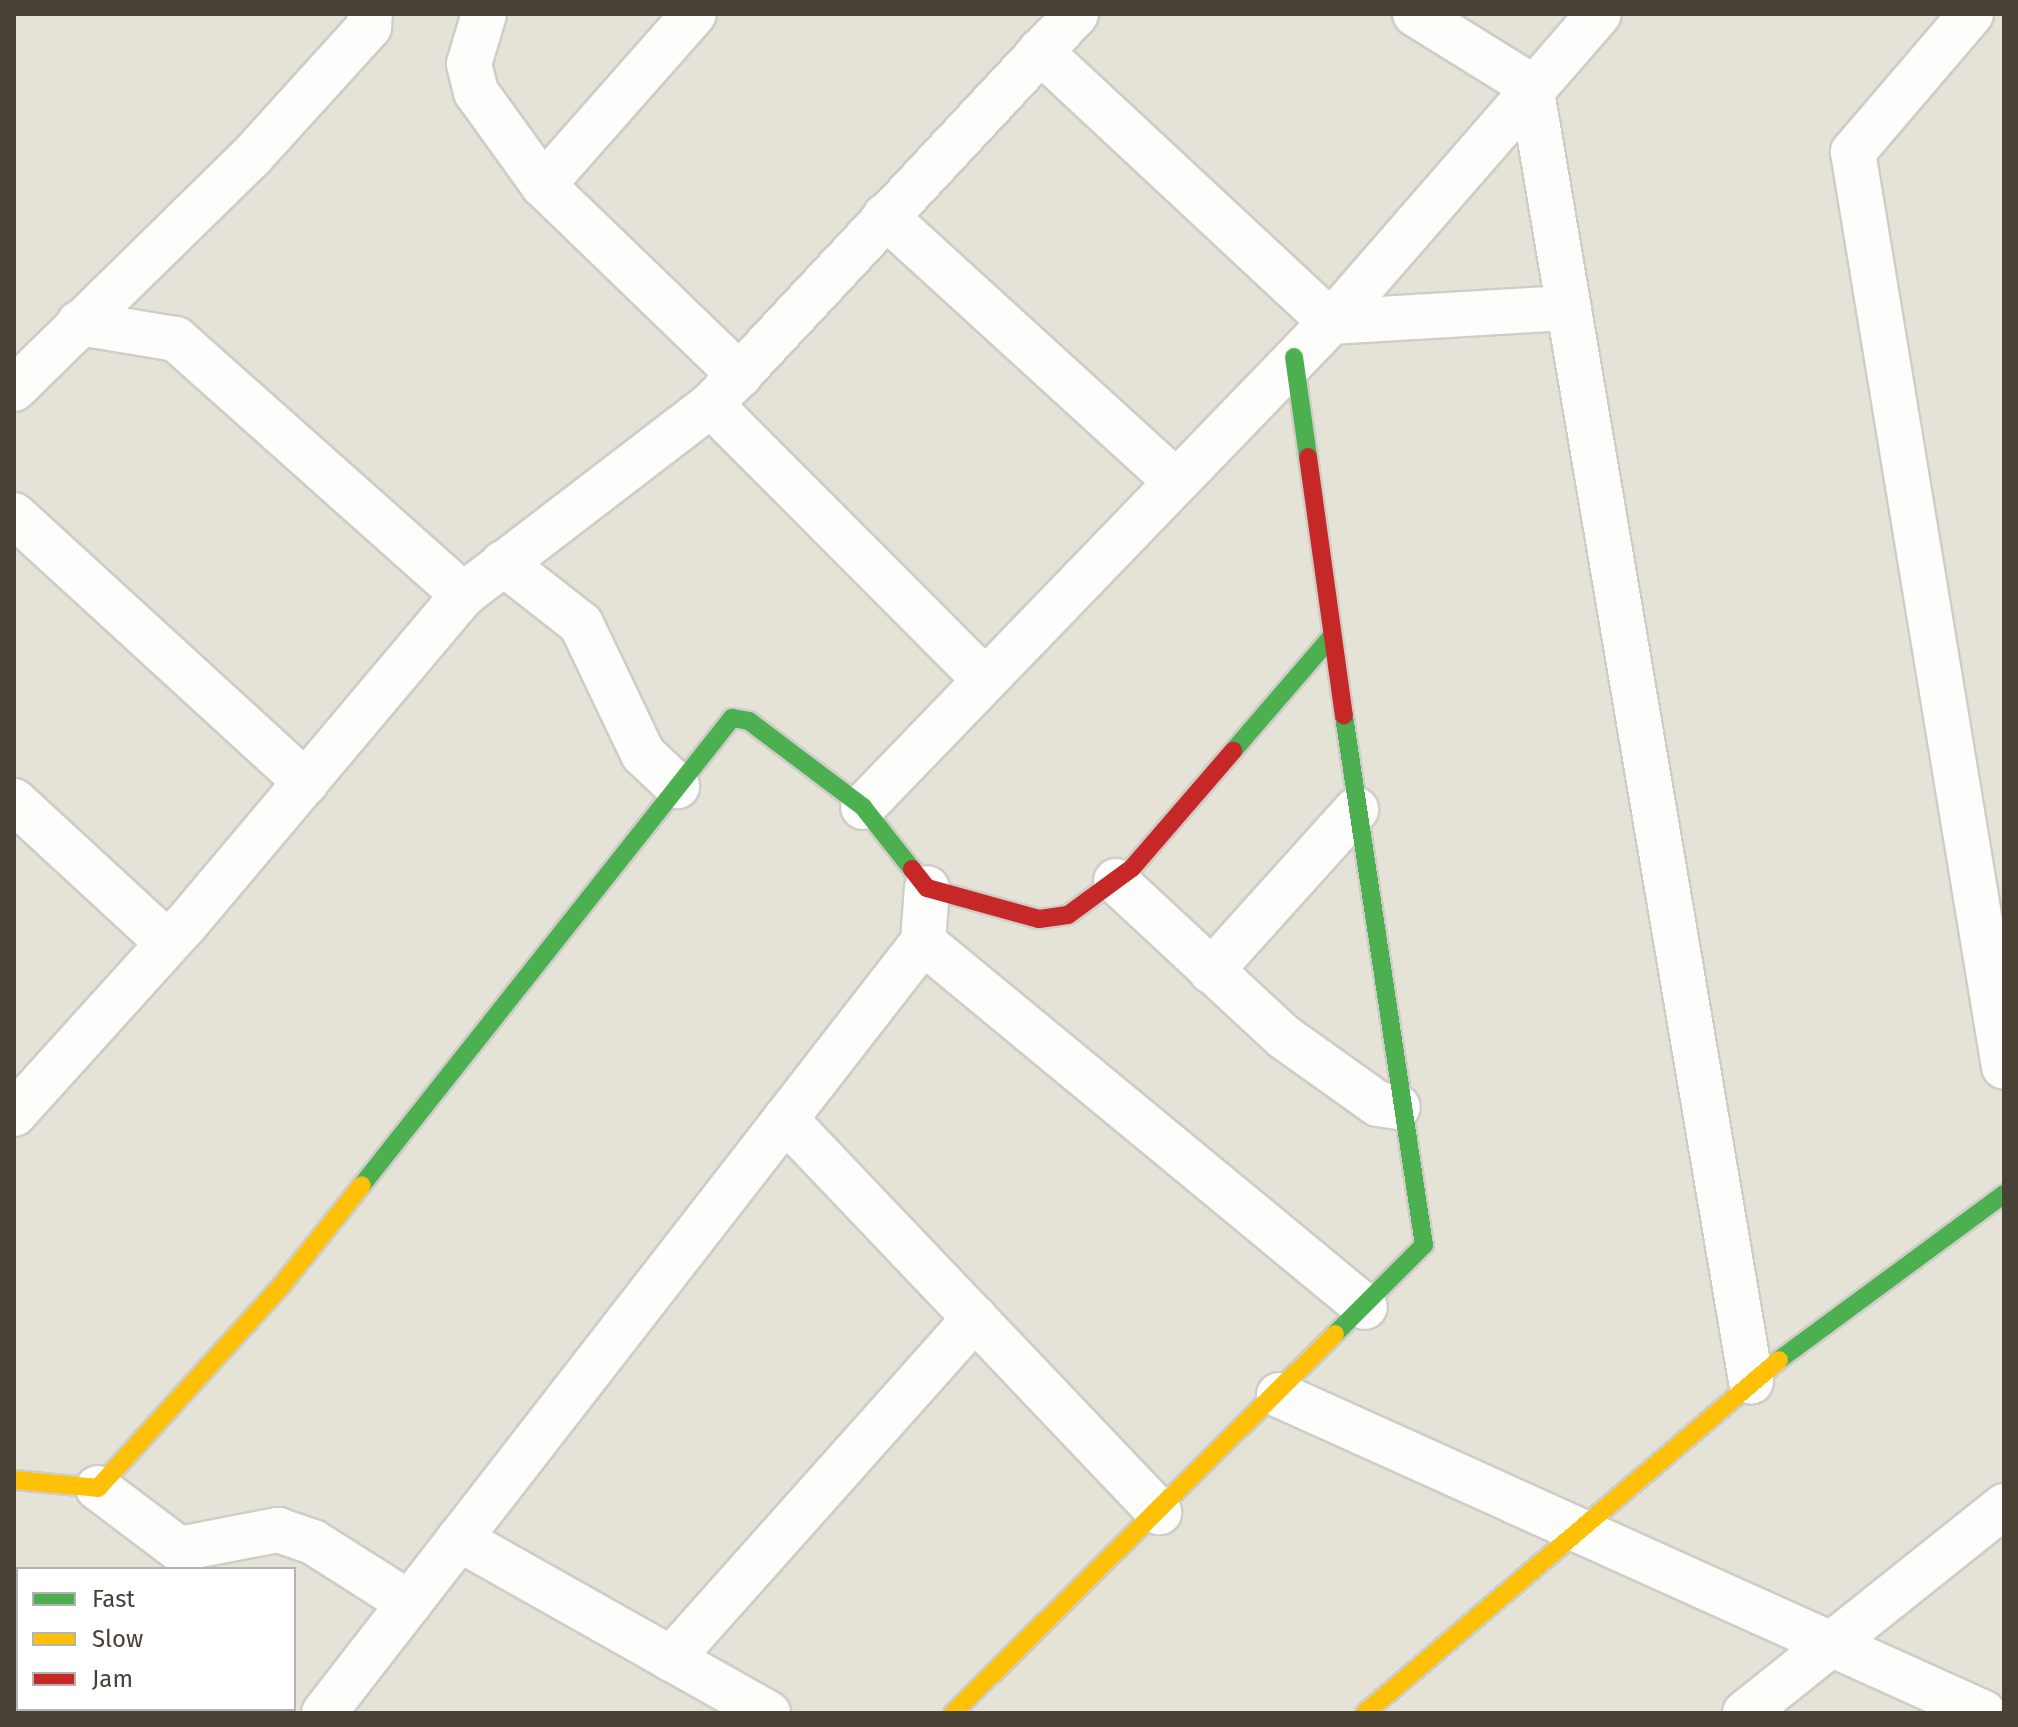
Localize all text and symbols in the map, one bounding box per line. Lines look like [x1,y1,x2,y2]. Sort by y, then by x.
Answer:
legend [16,1567,296,1711]
text: Fast [92,1585,135,1613]
text: Slow [92,1625,143,1653]
text: Jam [92,1665,133,1693]

